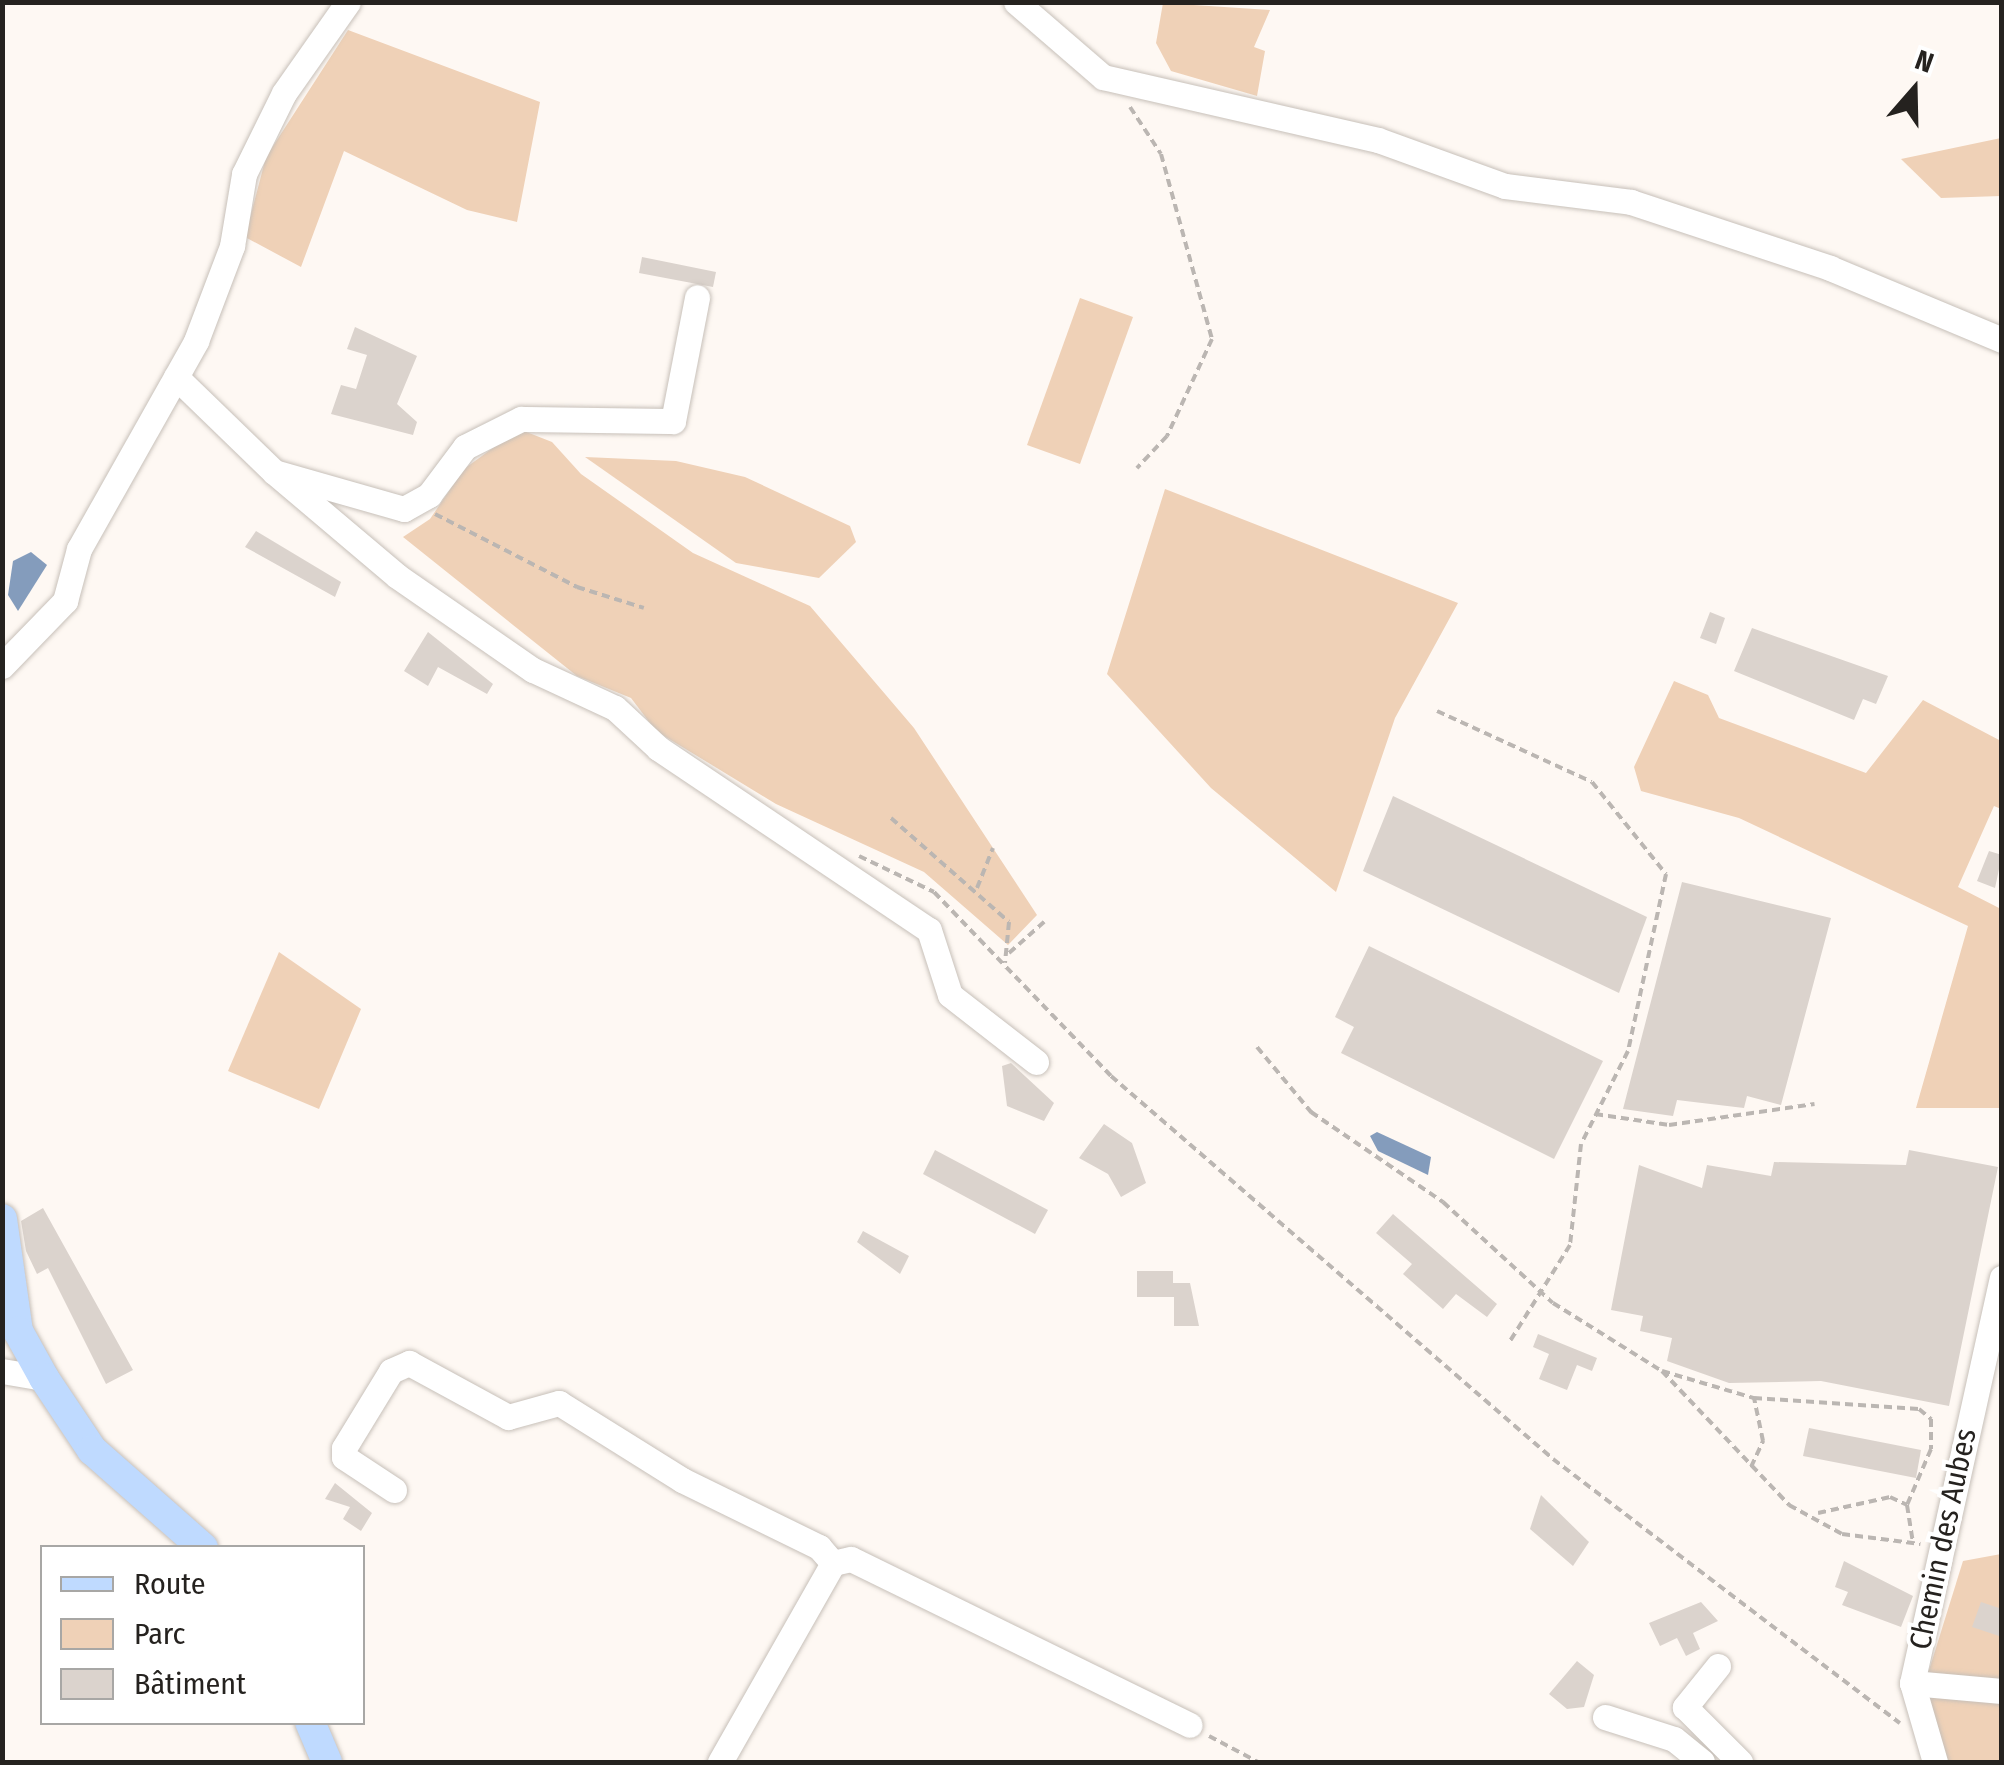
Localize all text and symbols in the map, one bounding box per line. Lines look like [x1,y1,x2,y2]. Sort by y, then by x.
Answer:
north arrow [1864,40,1964,140]
text: N [1911,43,1938,80]
street label: Chemin des Aubes [1902,1425,1984,1653]
legend [40,1545,365,1725]
text: Route [134,1566,206,1602]
text: Parc [134,1616,185,1652]
text: Bâtiment [134,1666,246,1702]

